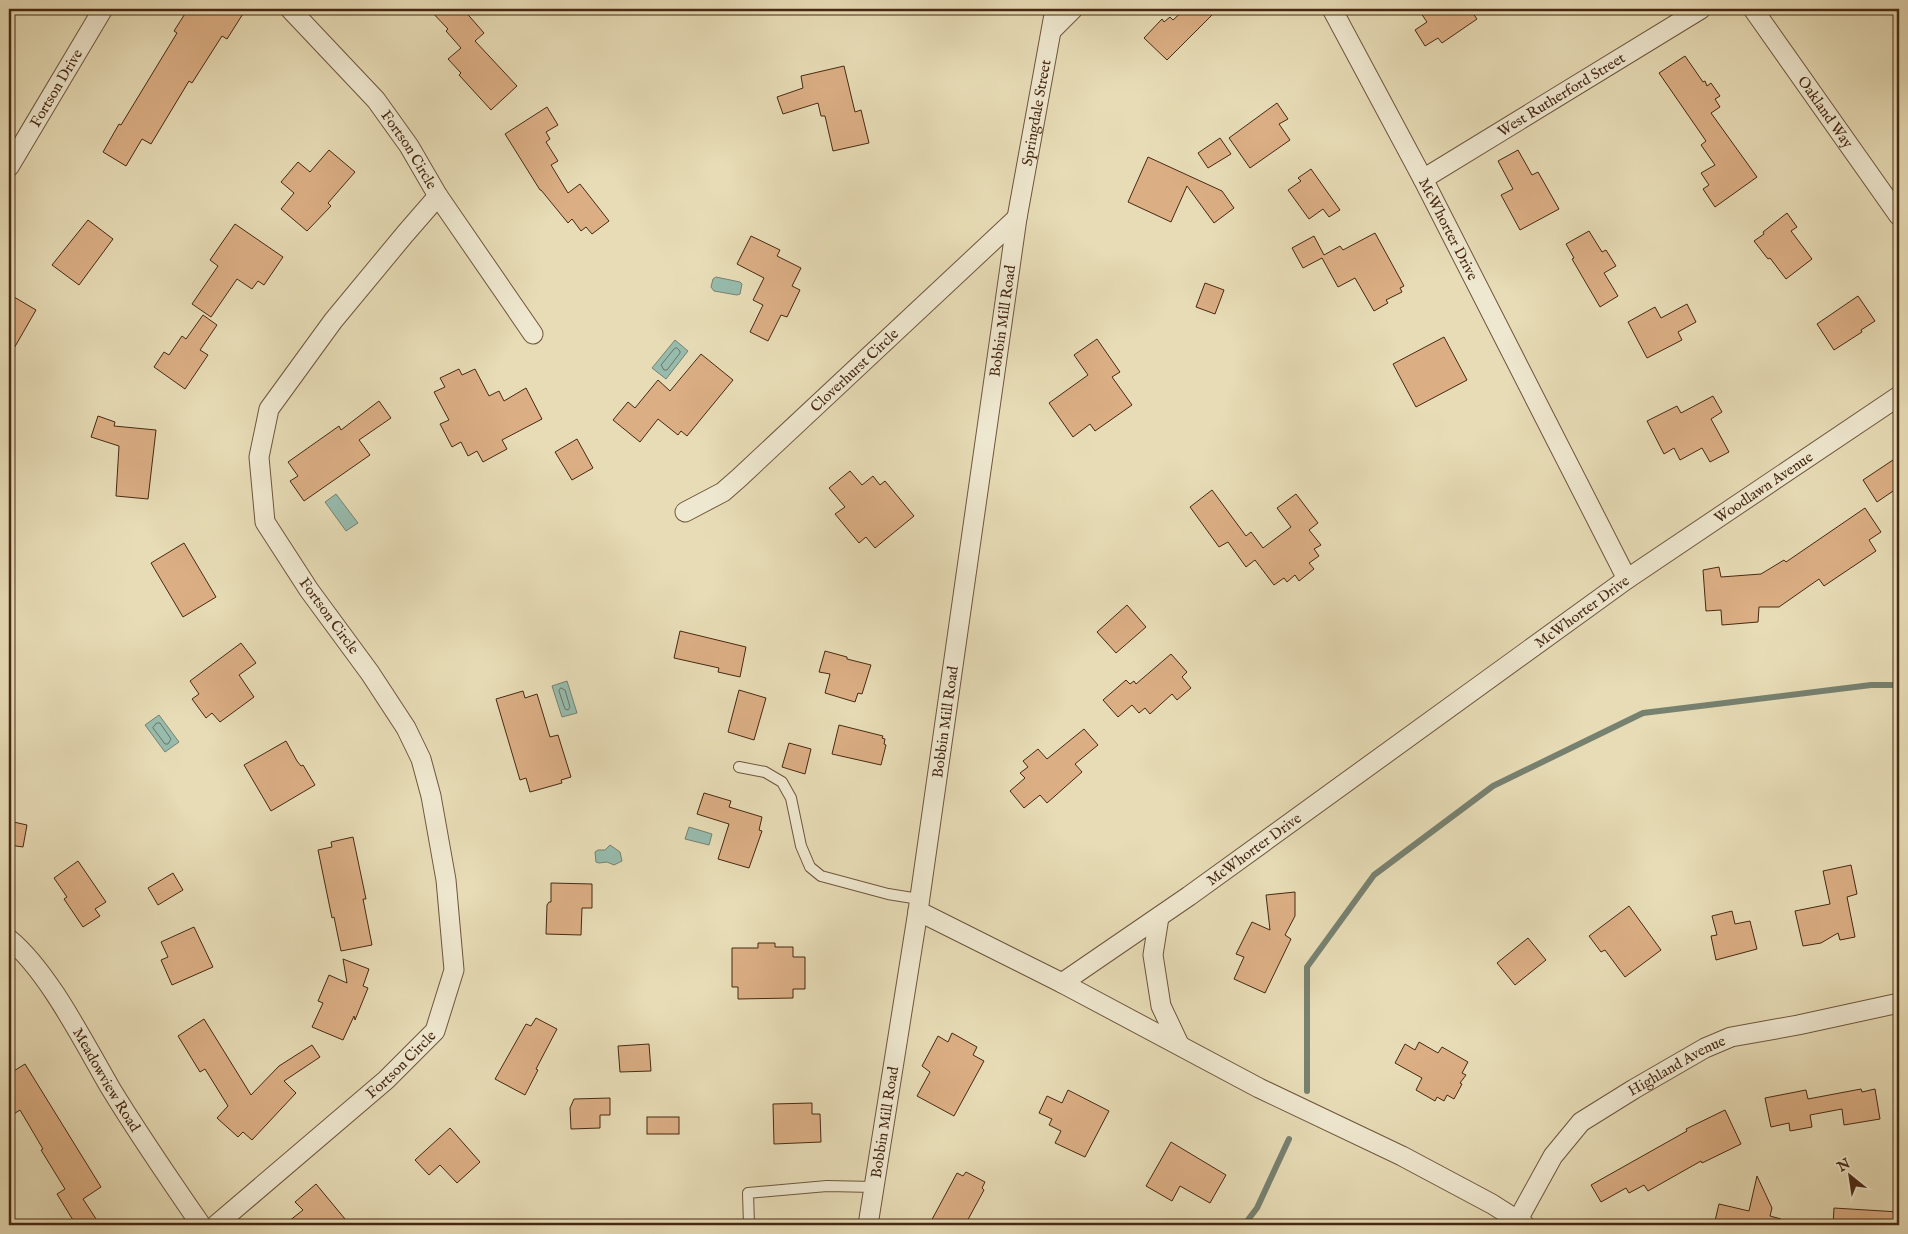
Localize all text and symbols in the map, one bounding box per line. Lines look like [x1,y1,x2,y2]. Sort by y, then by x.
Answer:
street label: Fortson Drive [25,45,87,130]
street label: West Rutherford Street [1494,48,1629,141]
street label: Springdale Street [1017,58,1055,167]
street label: Oakland Way [1794,72,1858,152]
street label: Fortson Circle [377,106,442,193]
street label: McWhorter Drive [1415,175,1483,284]
street label: Bobbin Mill Road [985,263,1020,378]
street label: Cloverhurst Circle [806,324,903,416]
street label: Woodlawn Avenue [1710,447,1817,527]
street label: McWhorter Drive [1531,571,1633,652]
street label: Fortson Circle [295,574,363,658]
street label: Bobbin Mill Road [928,664,963,779]
street label: McWhorter Drive [1203,808,1305,890]
street label: Meadowview Road [69,1024,145,1136]
street label: Fortson Circle [362,1026,440,1103]
street label: Highland Avenue [1624,1031,1728,1100]
street label: Bobbin Mill Road [866,1064,903,1180]
north arrow [1826,1152,1876,1202]
text: N [1833,1155,1854,1177]

